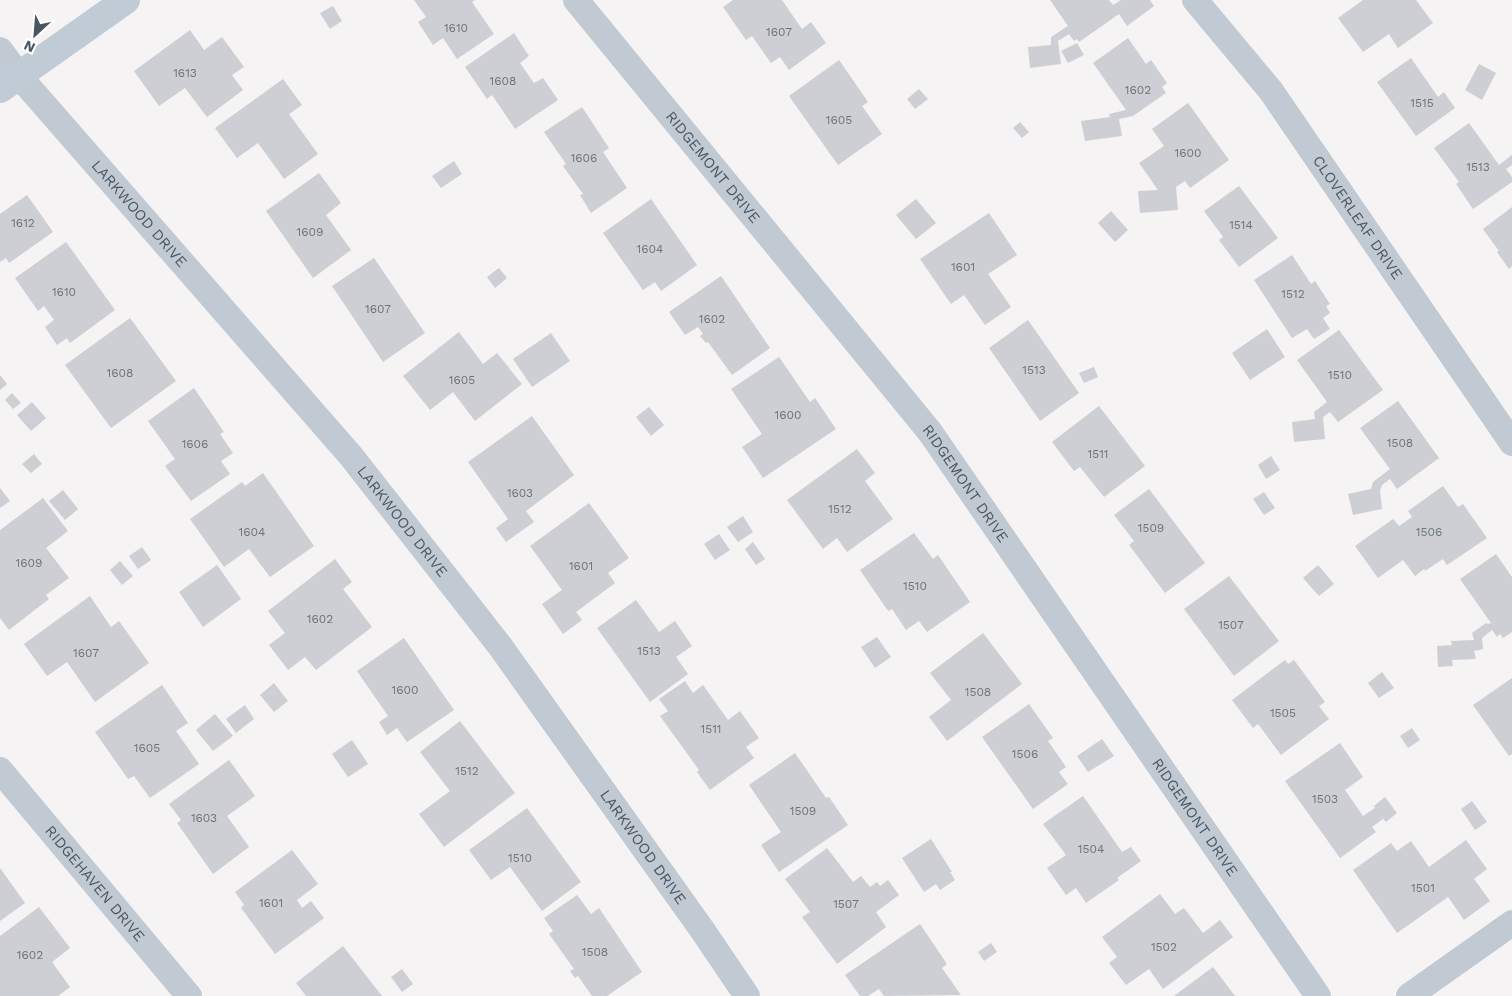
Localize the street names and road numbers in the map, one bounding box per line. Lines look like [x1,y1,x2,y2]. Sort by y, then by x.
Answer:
street label: RIDGEMONT DRIVE [662,108,764,227]
street label: CLOVERLEAF DRIVE [1309,152,1406,283]
street label: LARKWOOD DRIVE [88,157,191,271]
street label: RIDGEMONT DRIVE [919,421,1012,546]
street label: LARKWOOD DRIVE [353,462,451,581]
street label: RIDGEMONT DRIVE [1148,755,1242,880]
street label: LARKWOOD DRIVE [596,786,690,908]
street label: RIDGEHAVEN DRIVE [41,822,149,945]

